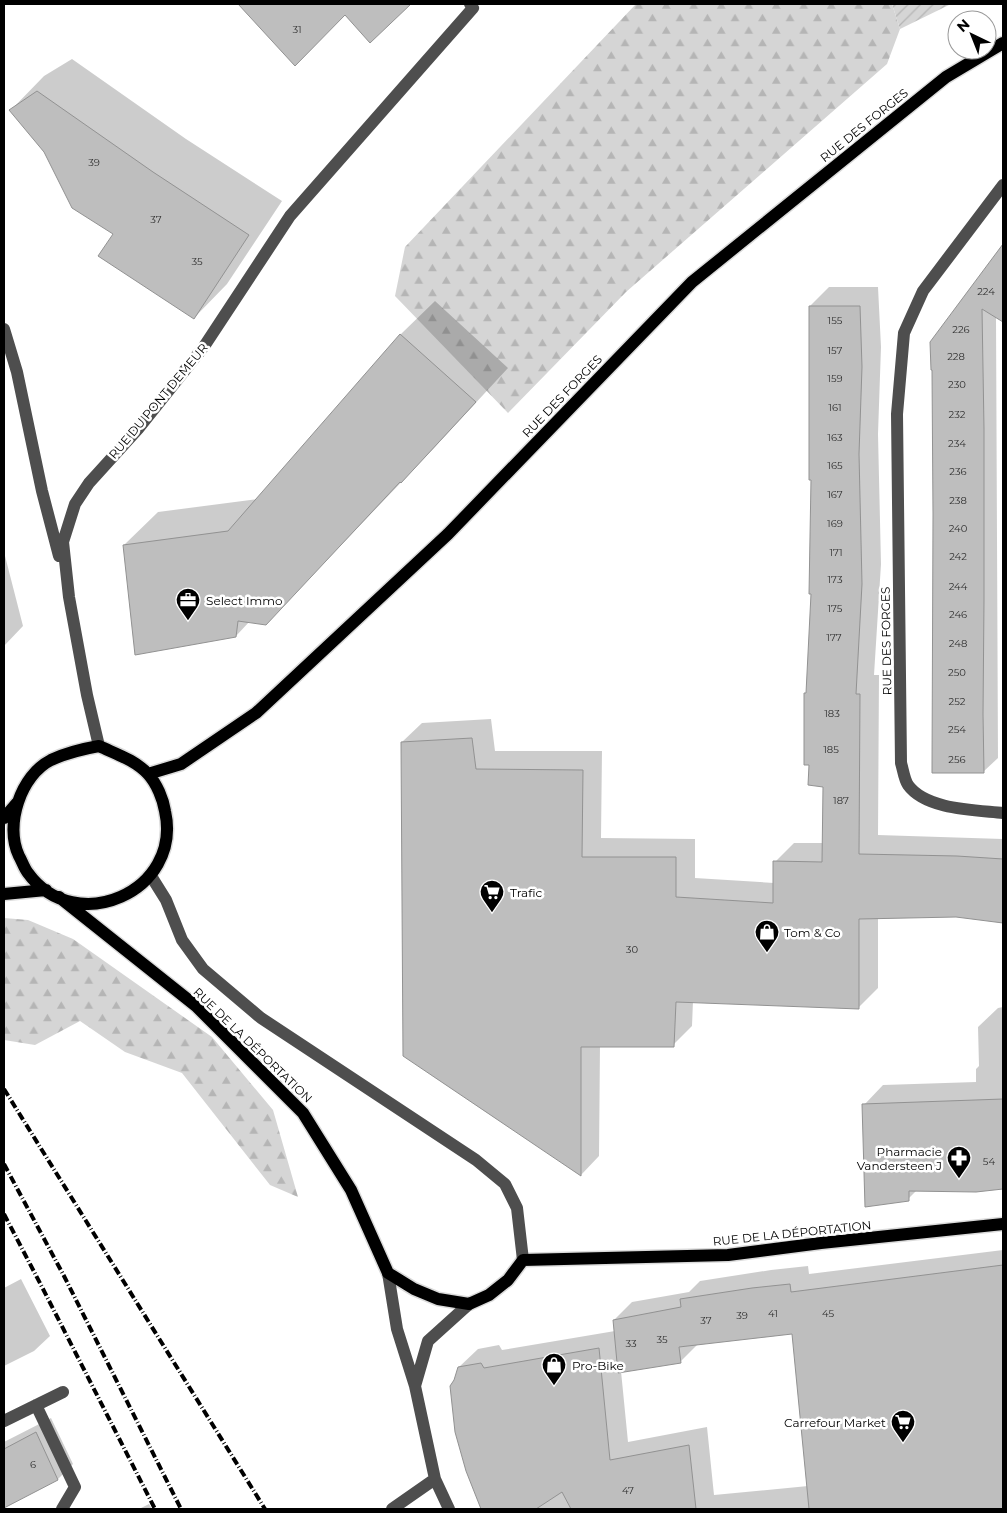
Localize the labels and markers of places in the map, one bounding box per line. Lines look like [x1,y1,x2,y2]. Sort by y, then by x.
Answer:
office icon: Select Immo [175,587,201,621]
place label: Select Immo [206,593,283,608]
supermarket icon: Trafic [479,879,505,913]
place label: Trafic [510,885,542,900]
shop icon: Tom & Co [754,919,780,953]
place label: Tom & Co [784,925,841,940]
place label: Pharmacie Vandersteen J [857,1144,942,1173]
pharmacy icon: Pharmacie Vandersteen J [946,1145,972,1179]
shop icon: Pro-Bike [541,1352,567,1386]
place label: Pro-Bike [572,1358,624,1373]
supermarket icon: Carrefour Market [890,1409,916,1443]
place label: Carrefour Market [784,1415,886,1430]

